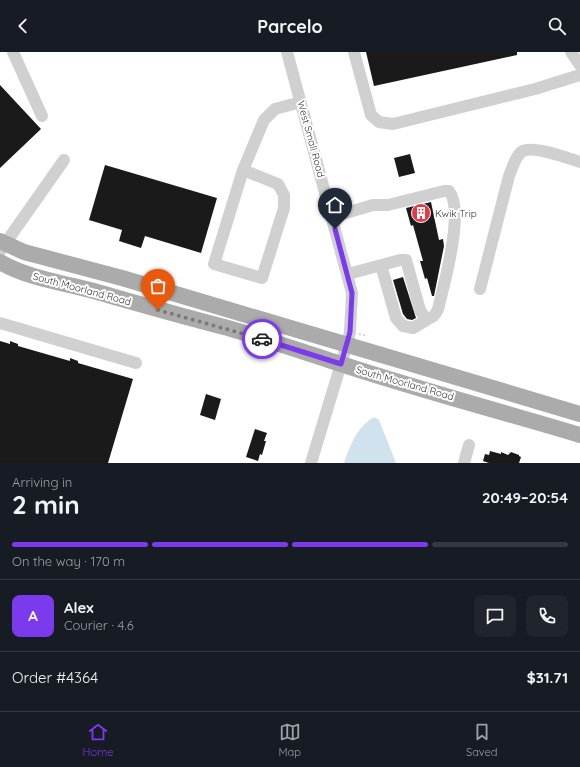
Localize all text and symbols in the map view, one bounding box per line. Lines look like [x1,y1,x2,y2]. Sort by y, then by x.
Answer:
icon: back [12,15,34,37]
text: Parcelo [257,15,323,38]
icon: search [546,15,568,37]
street label: West Small Road [295,99,327,179]
pin [318,188,352,229]
icon: home [324,194,346,216]
building icon: Kwik Trip [410,202,432,224]
place label: Kwik Trip [435,207,477,220]
pin [141,269,175,310]
street label: South Moorland Road [31,270,133,308]
icon: bag [147,275,169,297]
courier [242,319,282,359]
icon: car [251,328,273,350]
street label: South Moorland Road [355,363,455,403]
text: Arriving in [12,474,72,490]
text: 2 min [12,488,80,521]
text: 20:49–20:54 [482,488,568,507]
text: On the way · 170 m [12,553,125,569]
button: chat [474,595,516,637]
button: phone [526,595,568,637]
text: Alex [64,598,94,617]
text: A [28,606,38,625]
text: Courier · 4.6 [64,617,134,633]
text: Order #4364 [12,668,98,687]
text: $31.71 [527,668,568,687]
tab: Home [83,721,113,759]
tab: Map [279,721,301,759]
tab: Saved [466,721,497,759]

